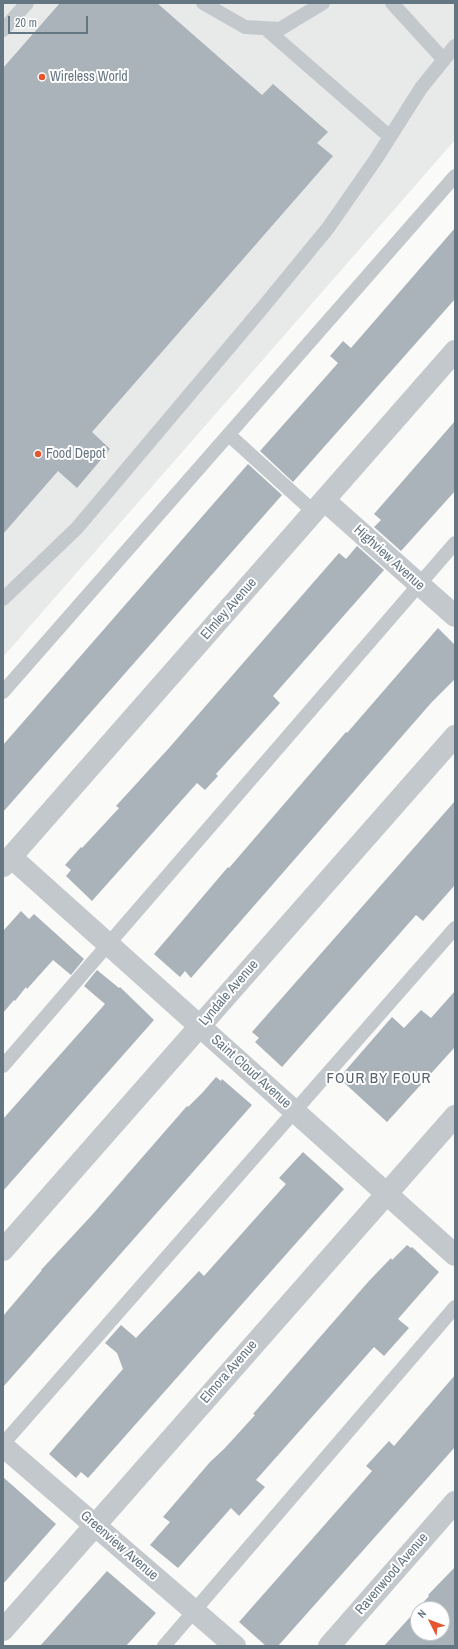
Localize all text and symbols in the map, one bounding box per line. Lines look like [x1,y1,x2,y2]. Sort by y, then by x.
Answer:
scale bar [10,8,90,34]
text: 20 m [15,15,37,31]
place label: Wireless World [50,69,128,85]
marker: Wireless World [37,72,47,82]
place label: Food Depot [46,446,105,462]
marker: Food Depot [33,449,43,459]
street label: Highview Avenue [350,522,428,594]
street label: Elmley Avenue [198,575,260,643]
street label: Lyndale Avenue [196,957,262,1029]
street label: Saint Cloud Avenue [208,1032,294,1112]
district label: FOUR BY FOUR [327,1070,431,1088]
street label: Elmora Avenue [197,1337,261,1407]
street label: Greenview Avenue [77,1508,161,1584]
street label: Ravenwood Avenue [352,1530,432,1618]
north arrow [410,1601,450,1641]
text: N [414,1607,429,1621]

